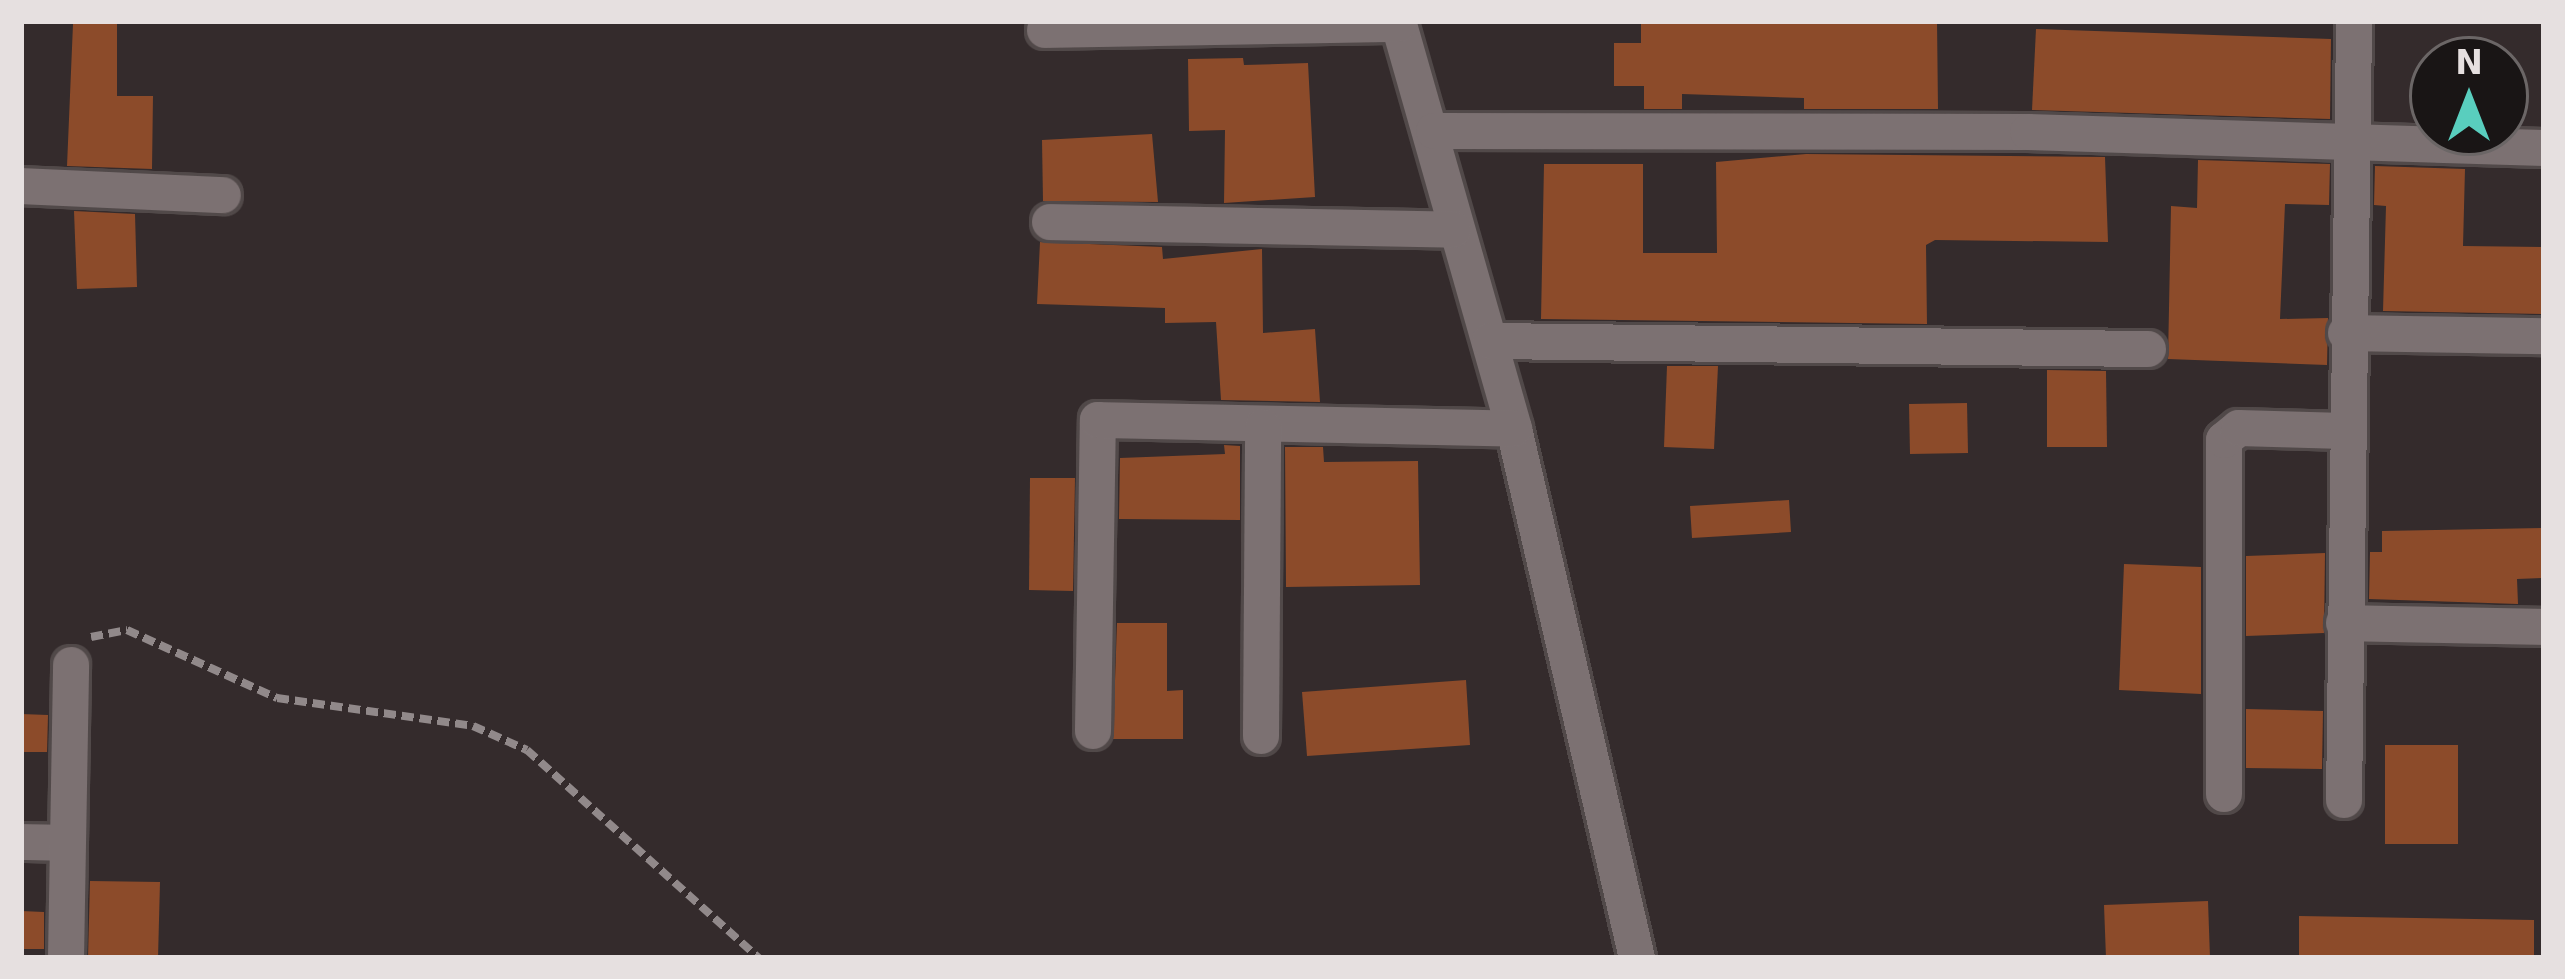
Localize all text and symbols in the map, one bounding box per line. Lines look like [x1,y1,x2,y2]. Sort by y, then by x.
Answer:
north arrow [2409,36,2529,156]
text: N [2455,43,2483,82]

